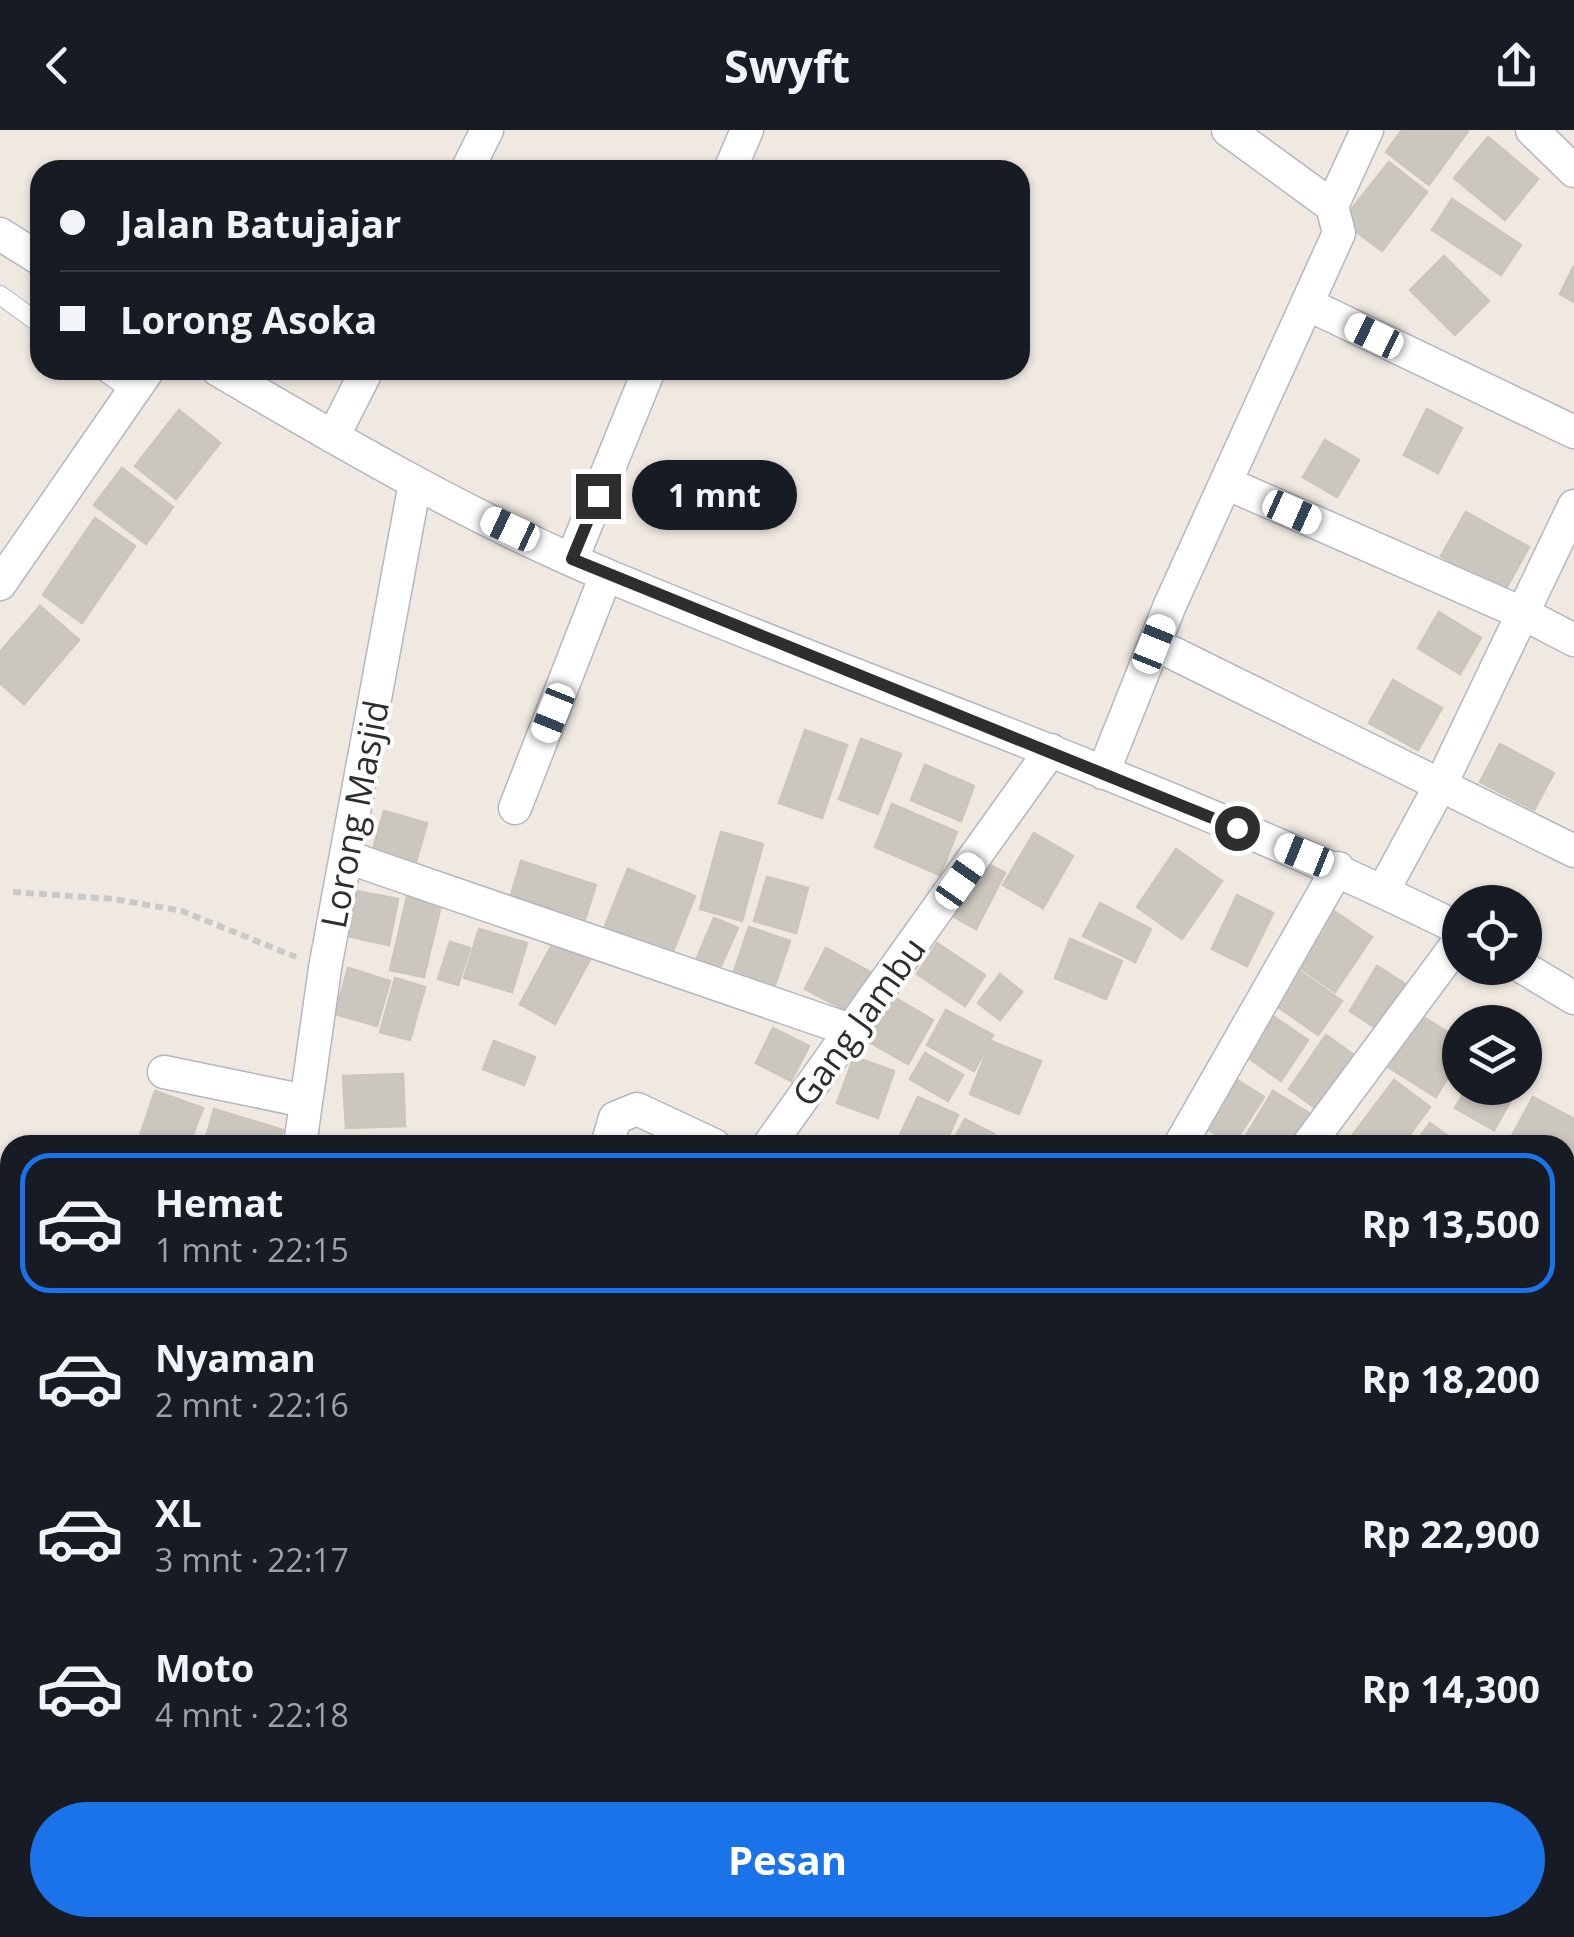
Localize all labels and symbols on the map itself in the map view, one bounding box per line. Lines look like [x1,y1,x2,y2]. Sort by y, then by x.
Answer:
car [1340,309,1408,363]
callout: 1 mnt [633,461,798,531]
route end [576,474,621,519]
car [1258,486,1326,538]
car [476,503,544,555]
car [1129,611,1179,677]
car [528,680,578,746]
street label: Lorong Masjid [309,696,399,932]
route start [1215,806,1260,851]
car [1271,830,1337,880]
car [931,848,989,914]
street label: Gang Jambu [781,927,935,1115]

